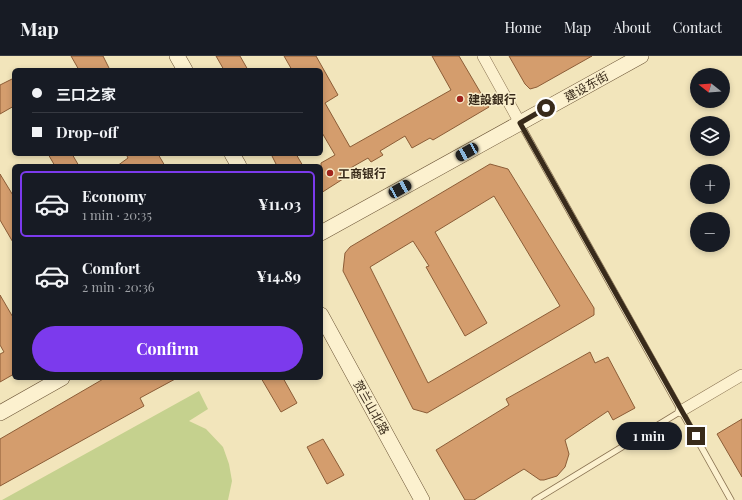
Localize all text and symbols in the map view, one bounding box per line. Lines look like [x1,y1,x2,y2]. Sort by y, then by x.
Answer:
text: Map [20,15,59,41]
text: Home [504,18,542,37]
text: Map [564,18,591,37]
text: About [613,18,651,37]
text: Contact [673,18,722,37]
street label: 建设东街 [561,67,611,105]
north arrow [690,68,730,108]
map controls [690,68,730,252]
text: 三口之家 [56,84,116,104]
place label: 建設銀行 [468,91,516,107]
marker: 建設銀行 [455,94,465,104]
route start [537,99,555,117]
button: layers [690,116,730,156]
text: Drop-off [56,122,118,142]
car [454,141,480,163]
button: + [690,164,730,204]
place label: 工商银行 [338,165,386,181]
marker: 工商银行 [325,168,335,178]
car [387,178,413,200]
icon: car [34,186,70,222]
text: Economy [82,186,146,206]
text: ¥11.03 [258,194,301,214]
text: 1 min · 20:35 [82,206,152,223]
button: − [690,212,730,252]
icon: car [34,258,70,294]
text: Comfort [82,258,140,278]
text: ¥14.89 [256,266,301,286]
text: 2 min · 20:36 [82,278,155,295]
button: Confirm [32,326,303,372]
street label: 贺兰山北路 [350,377,394,437]
callout: 1 min [616,422,682,450]
text: 1 min [633,427,665,444]
route end [687,427,705,445]

